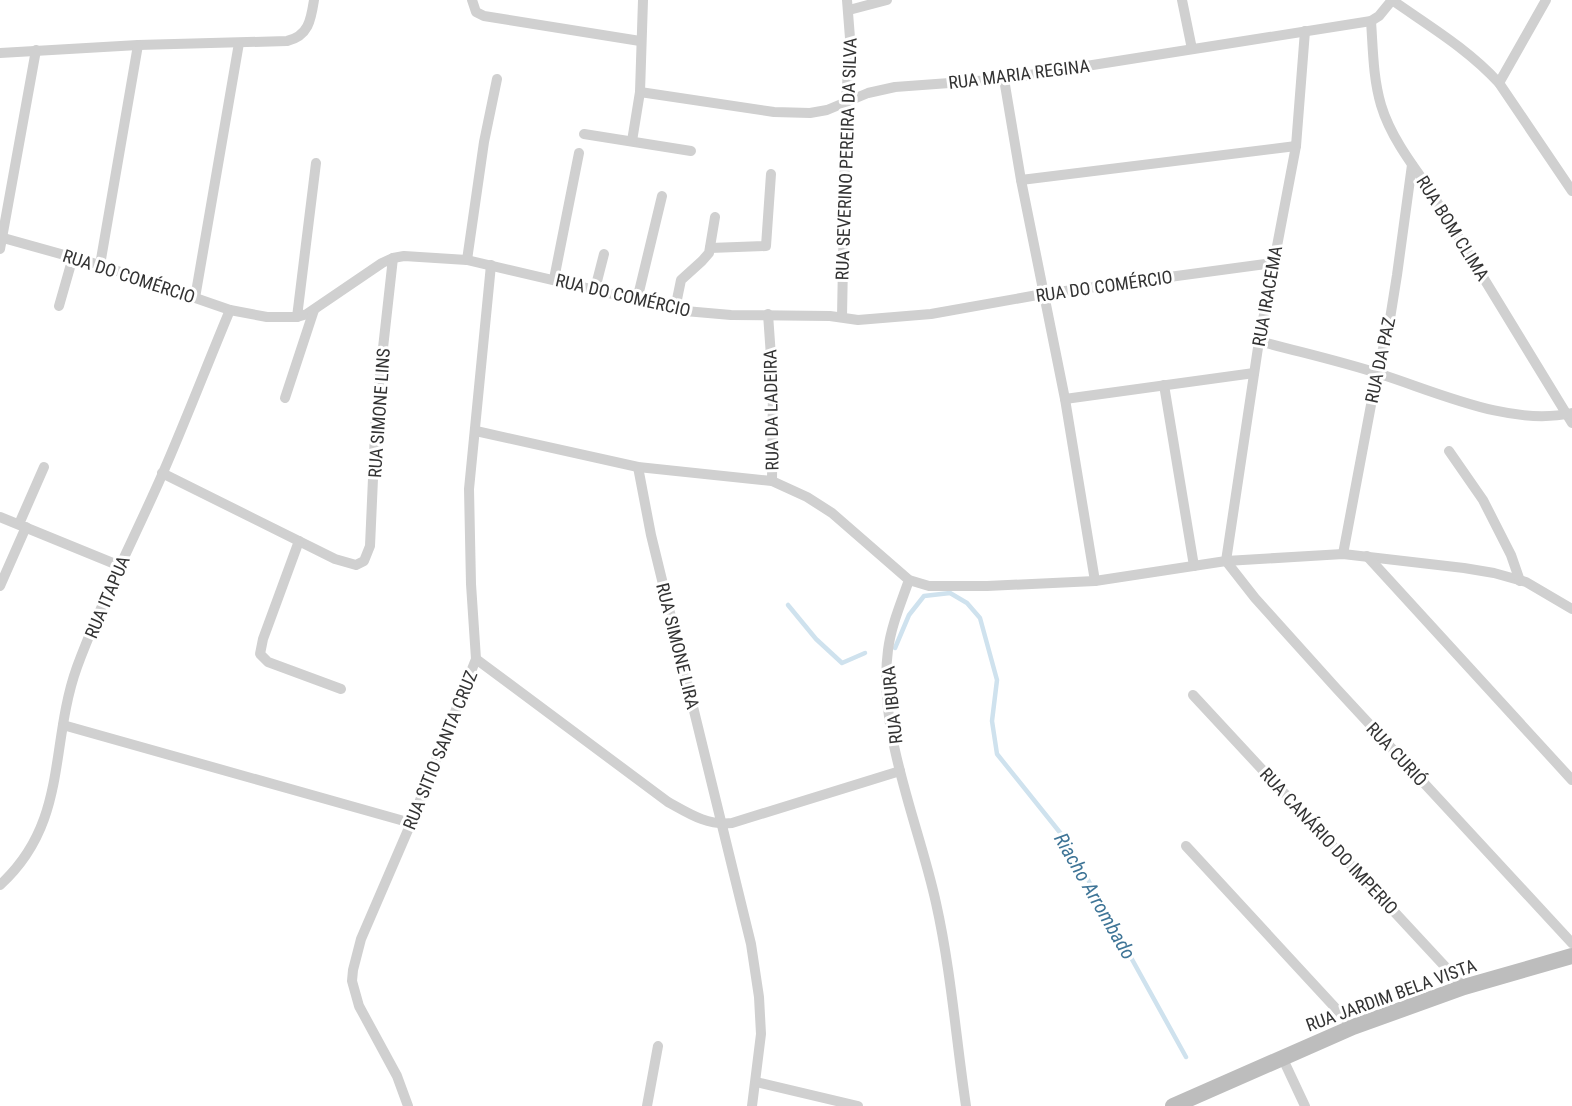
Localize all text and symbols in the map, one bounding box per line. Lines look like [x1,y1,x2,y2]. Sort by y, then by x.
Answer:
street label: RUA SEVERINO PEREIRA DA SILVA [831,37,861,281]
street label: RUA MARIA REGINA [947,55,1091,93]
street label: RUA BOM CLIMA [1412,172,1494,285]
street label: RUA IRACEMA [1248,244,1286,348]
street label: RUA DO COMÉRCIO [60,245,198,307]
street label: RUA DO COMÉRCIO [1034,266,1174,306]
street label: RUA DO COMÉRCIO [553,269,693,321]
street label: RUA DA PAZ [1361,315,1399,405]
street label: RUA SIMONE LINS [364,347,394,479]
street label: RUA DA LADEIRA [759,349,783,471]
street label: RUA ITAPUA [80,552,134,641]
street label: RUA SIMONE LIRA [652,581,704,712]
street label: RUA IBURA [877,664,907,745]
street label: RUA SITIO SANTA CRUZ [399,668,481,832]
street label: RUA CURIÓ [1362,718,1432,790]
street label: RUA CANÁRIO DO IMPERIO [1256,763,1402,919]
water label: Riacho Arrombado [1049,828,1141,964]
street label: RUA JARDIM BELA VISTA [1303,954,1480,1036]

